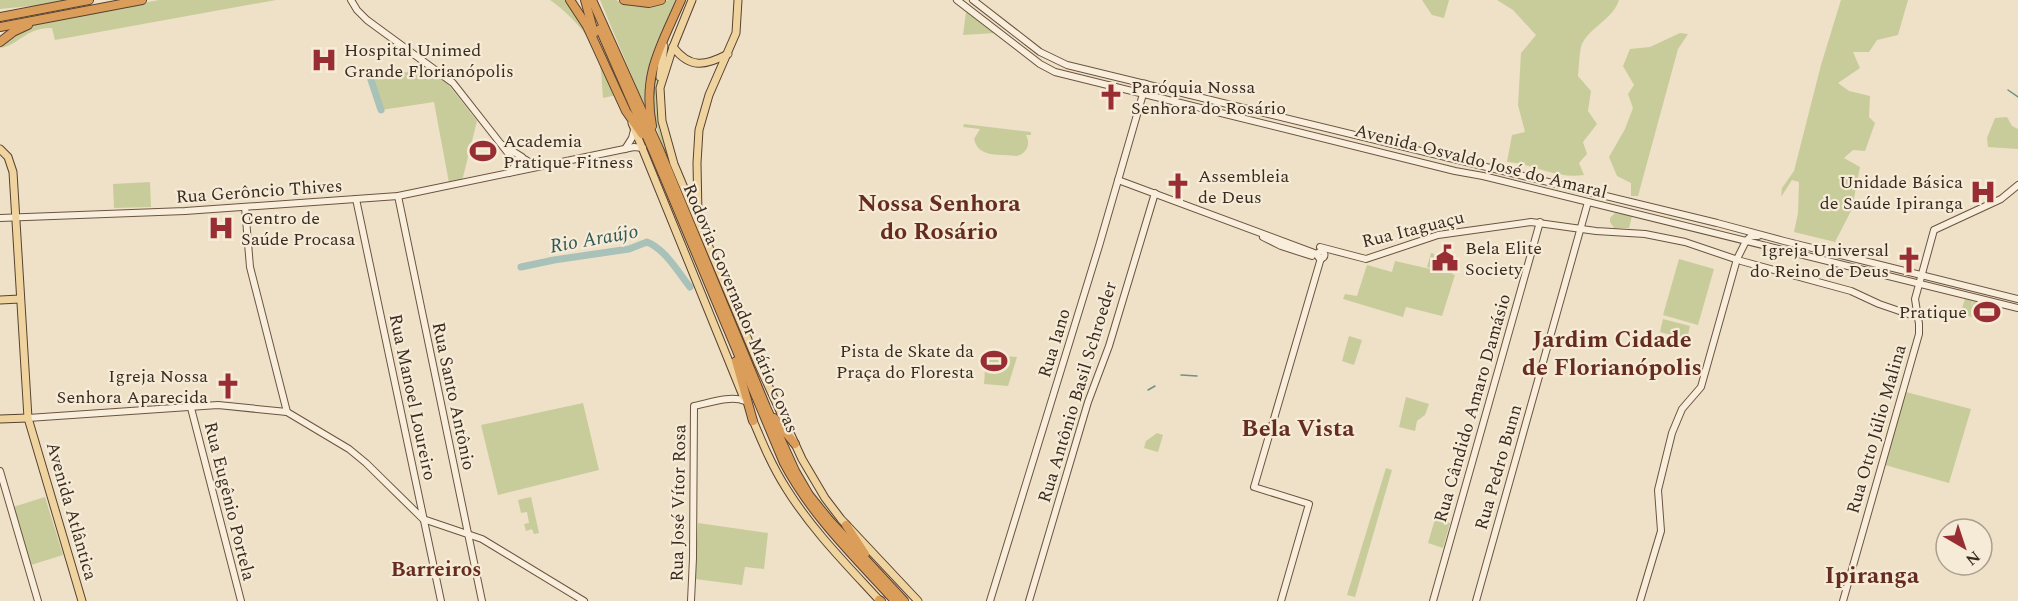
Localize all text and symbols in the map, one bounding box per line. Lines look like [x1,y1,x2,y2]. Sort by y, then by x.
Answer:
place label: Hospital Unimed Grande Florianópolis [344,37,514,85]
hospital icon: Hospital Unimed Grande Florianópolis [309,45,339,75]
place label: Paróquia Nossa Senhora do Rosário [1131,74,1286,122]
church icon: Paróquia Nossa Senhora do Rosário [1096,82,1126,112]
street label: Avenida Osvaldo José do Amaral [1352,117,1610,206]
place label: Academia Pratique Fitness [503,128,633,176]
sports icon: Academia Pratique Fitness [468,136,498,166]
place label: Assembleia de Deus [1198,163,1289,211]
place label: Unidade Básica de Saúde Ipiranga [1820,169,1963,217]
church icon: Assembleia de Deus [1163,171,1193,201]
street label: Rua Gerôncio Thives [175,172,343,211]
hospital icon: Unidade Básica de Saúde Ipiranga [1968,177,1998,207]
street label: Rodovia Governador Mário Covas [676,179,805,437]
district label: Nossa Senhora do Rosário [857,186,1021,250]
street label: Rua Itaguaçu [1359,204,1467,255]
place label: Centro de Saúde Procasa [241,205,356,253]
hospital icon: Centro de Saúde Procasa [206,213,236,243]
water label: Rio Araújo [547,216,641,262]
place label: Bela Elite Society [1465,235,1542,283]
place label: Igreja Universal do Reino de Deus [1750,237,1889,285]
public building icon: Bela Elite Society [1430,243,1460,273]
church icon: Igreja Universal do Reino de Deus [1894,245,1924,275]
street label: Rua Antônio Basil Schroeder [1031,278,1124,506]
street label: Rua Cândido Amaro Damásio [1427,291,1518,526]
sports icon: Pratique [1972,297,2002,327]
place label: Pratique [1899,299,1967,326]
street label: Rua Iano [1031,305,1078,381]
street label: Rua Manoel Loureiro [382,311,443,483]
street label: Rua Santo Antônio [425,319,482,473]
district label: Jardim Cidade de Florianópolis [1522,322,1702,386]
place label: Pista de Skate da Praça do Floresta [836,338,974,386]
street label: Rua Otto Júlio Malina [1839,341,1914,517]
sports icon: Pista de Skate da Praça do Floresta [979,346,1009,376]
place label: Igreja Nossa Senhora Aparecida [56,363,208,411]
church icon: Igreja Nossa Senhora Aparecida [213,371,243,401]
street label: Rua Pedro Bunn [1468,401,1529,533]
district label: Bela Vista [1241,411,1355,447]
street label: Rua Eugênio Portela [197,419,262,584]
street label: Rua José Vítor Rosa [664,424,693,582]
street label: Avenida Atlântica [39,439,104,584]
north arrow [1934,517,1994,577]
text: N [1960,544,1985,571]
district label: Barreiros [391,554,481,586]
district label: Ipiranga [1825,558,1920,594]

